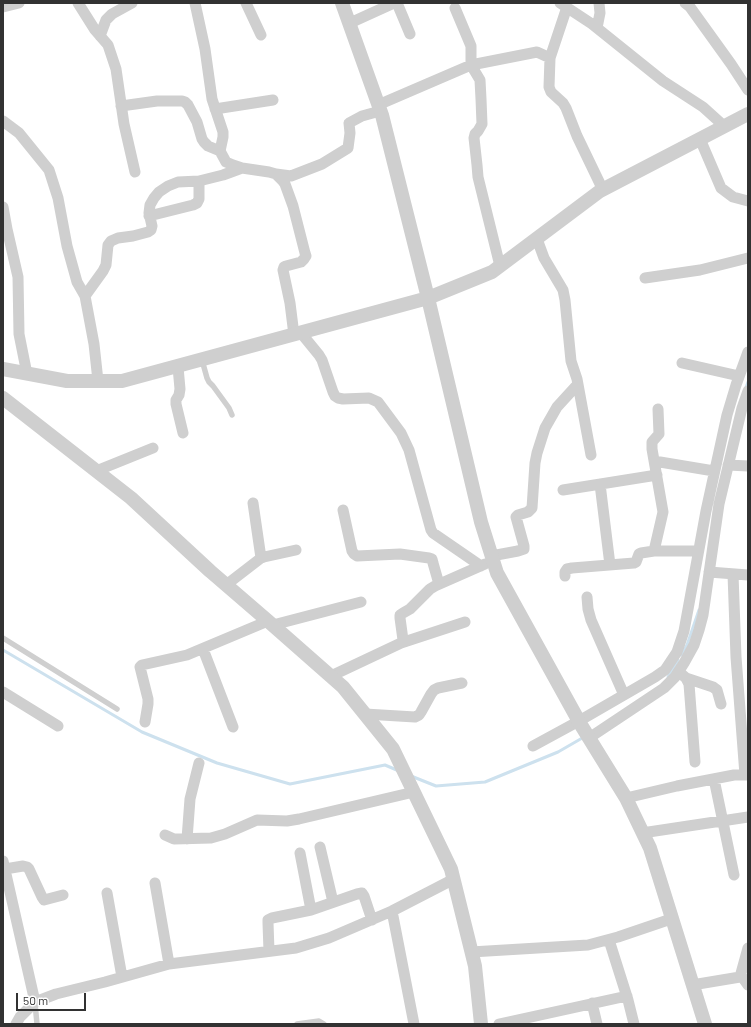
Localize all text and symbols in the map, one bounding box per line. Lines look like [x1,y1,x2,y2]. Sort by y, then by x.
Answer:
scale bar [18,985,88,1011]
text: 50 m [23,993,48,1007]

